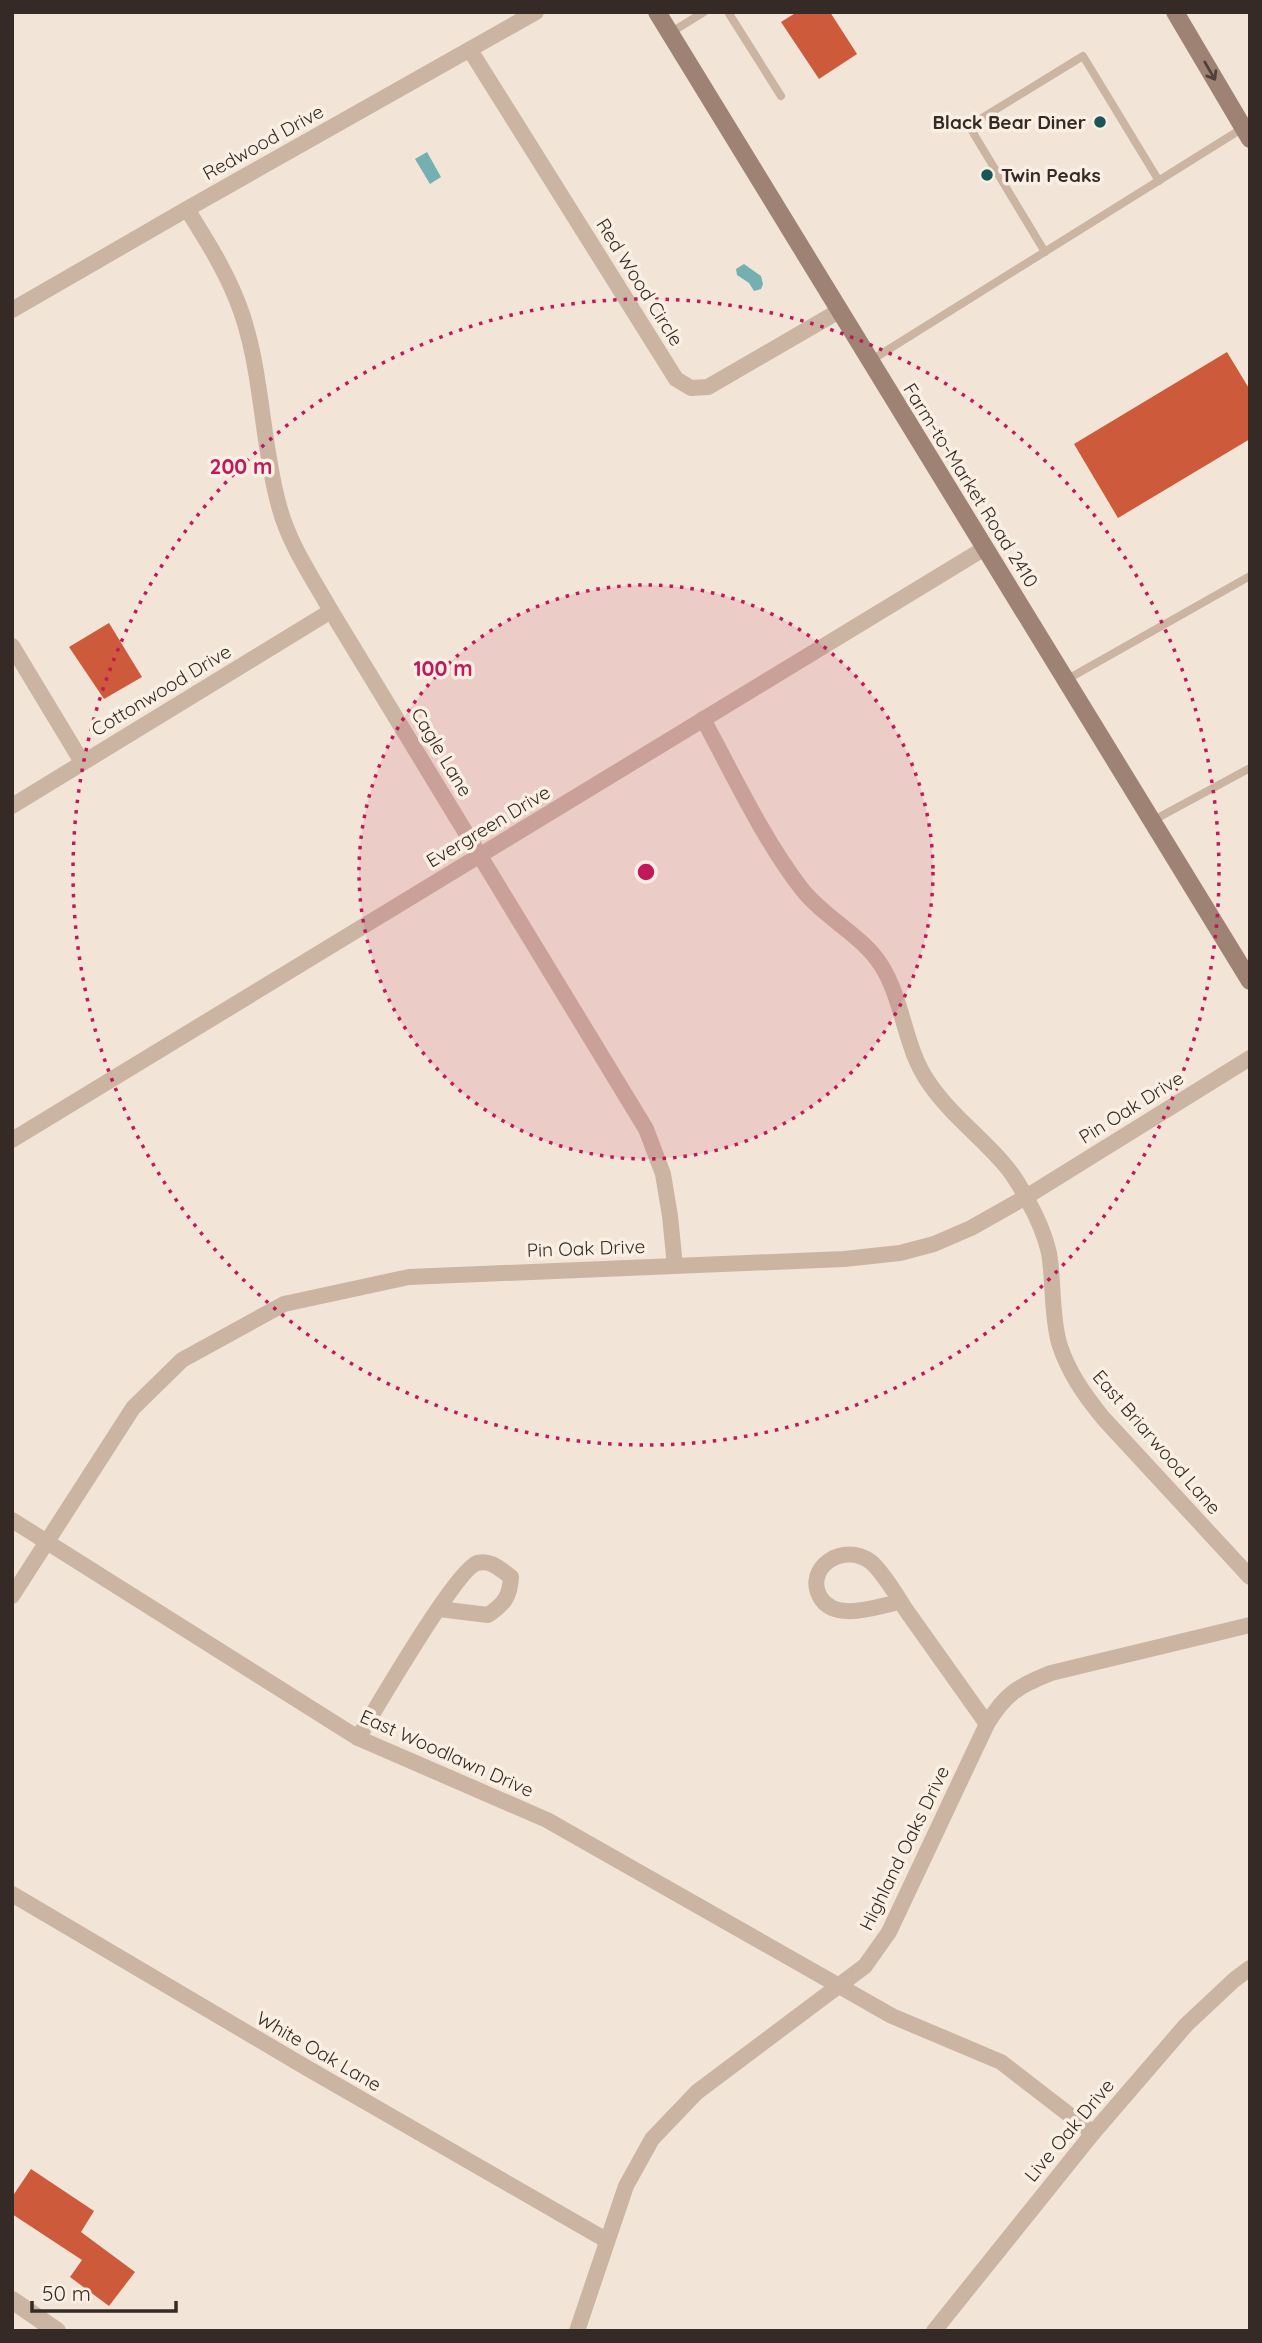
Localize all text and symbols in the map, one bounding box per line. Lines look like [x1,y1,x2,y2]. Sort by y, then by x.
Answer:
one-way arrow [1203,61,1217,81]
street label: Redwood Drive [198,99,328,185]
place label: Black Bear Diner [932,110,1086,134]
marker: Black Bear Diner [1092,114,1108,130]
place label: Twin Peaks [1001,163,1101,187]
marker: Twin Peaks [979,167,995,183]
street label: Red Wood Circle [591,214,689,350]
street label: Farm-to-Market Road 2410 [898,378,1044,592]
text: 200 m [210,453,272,479]
street label: Cottonwood Drive [87,639,235,741]
text: 100 m [413,655,473,681]
street label: Cagle Lane [406,703,478,801]
street label: Evergreen Drive [422,780,554,872]
centre of rings [634,860,658,884]
street label: Pin Oak Drive [1074,1065,1188,1149]
street label: Pin Oak Drive [526,1234,646,1262]
street label: East Briarwood Lane [1088,1365,1226,1519]
street label: East Woodlawn Drive [357,1704,537,1802]
street label: Highland Oaks Drive [854,1762,954,1934]
street label: White Oak Lane [252,2006,386,2096]
street label: Live Oak Drive [1019,2074,1119,2186]
scale bar [32,2270,175,2314]
text: 50 m [42,2280,91,2306]

